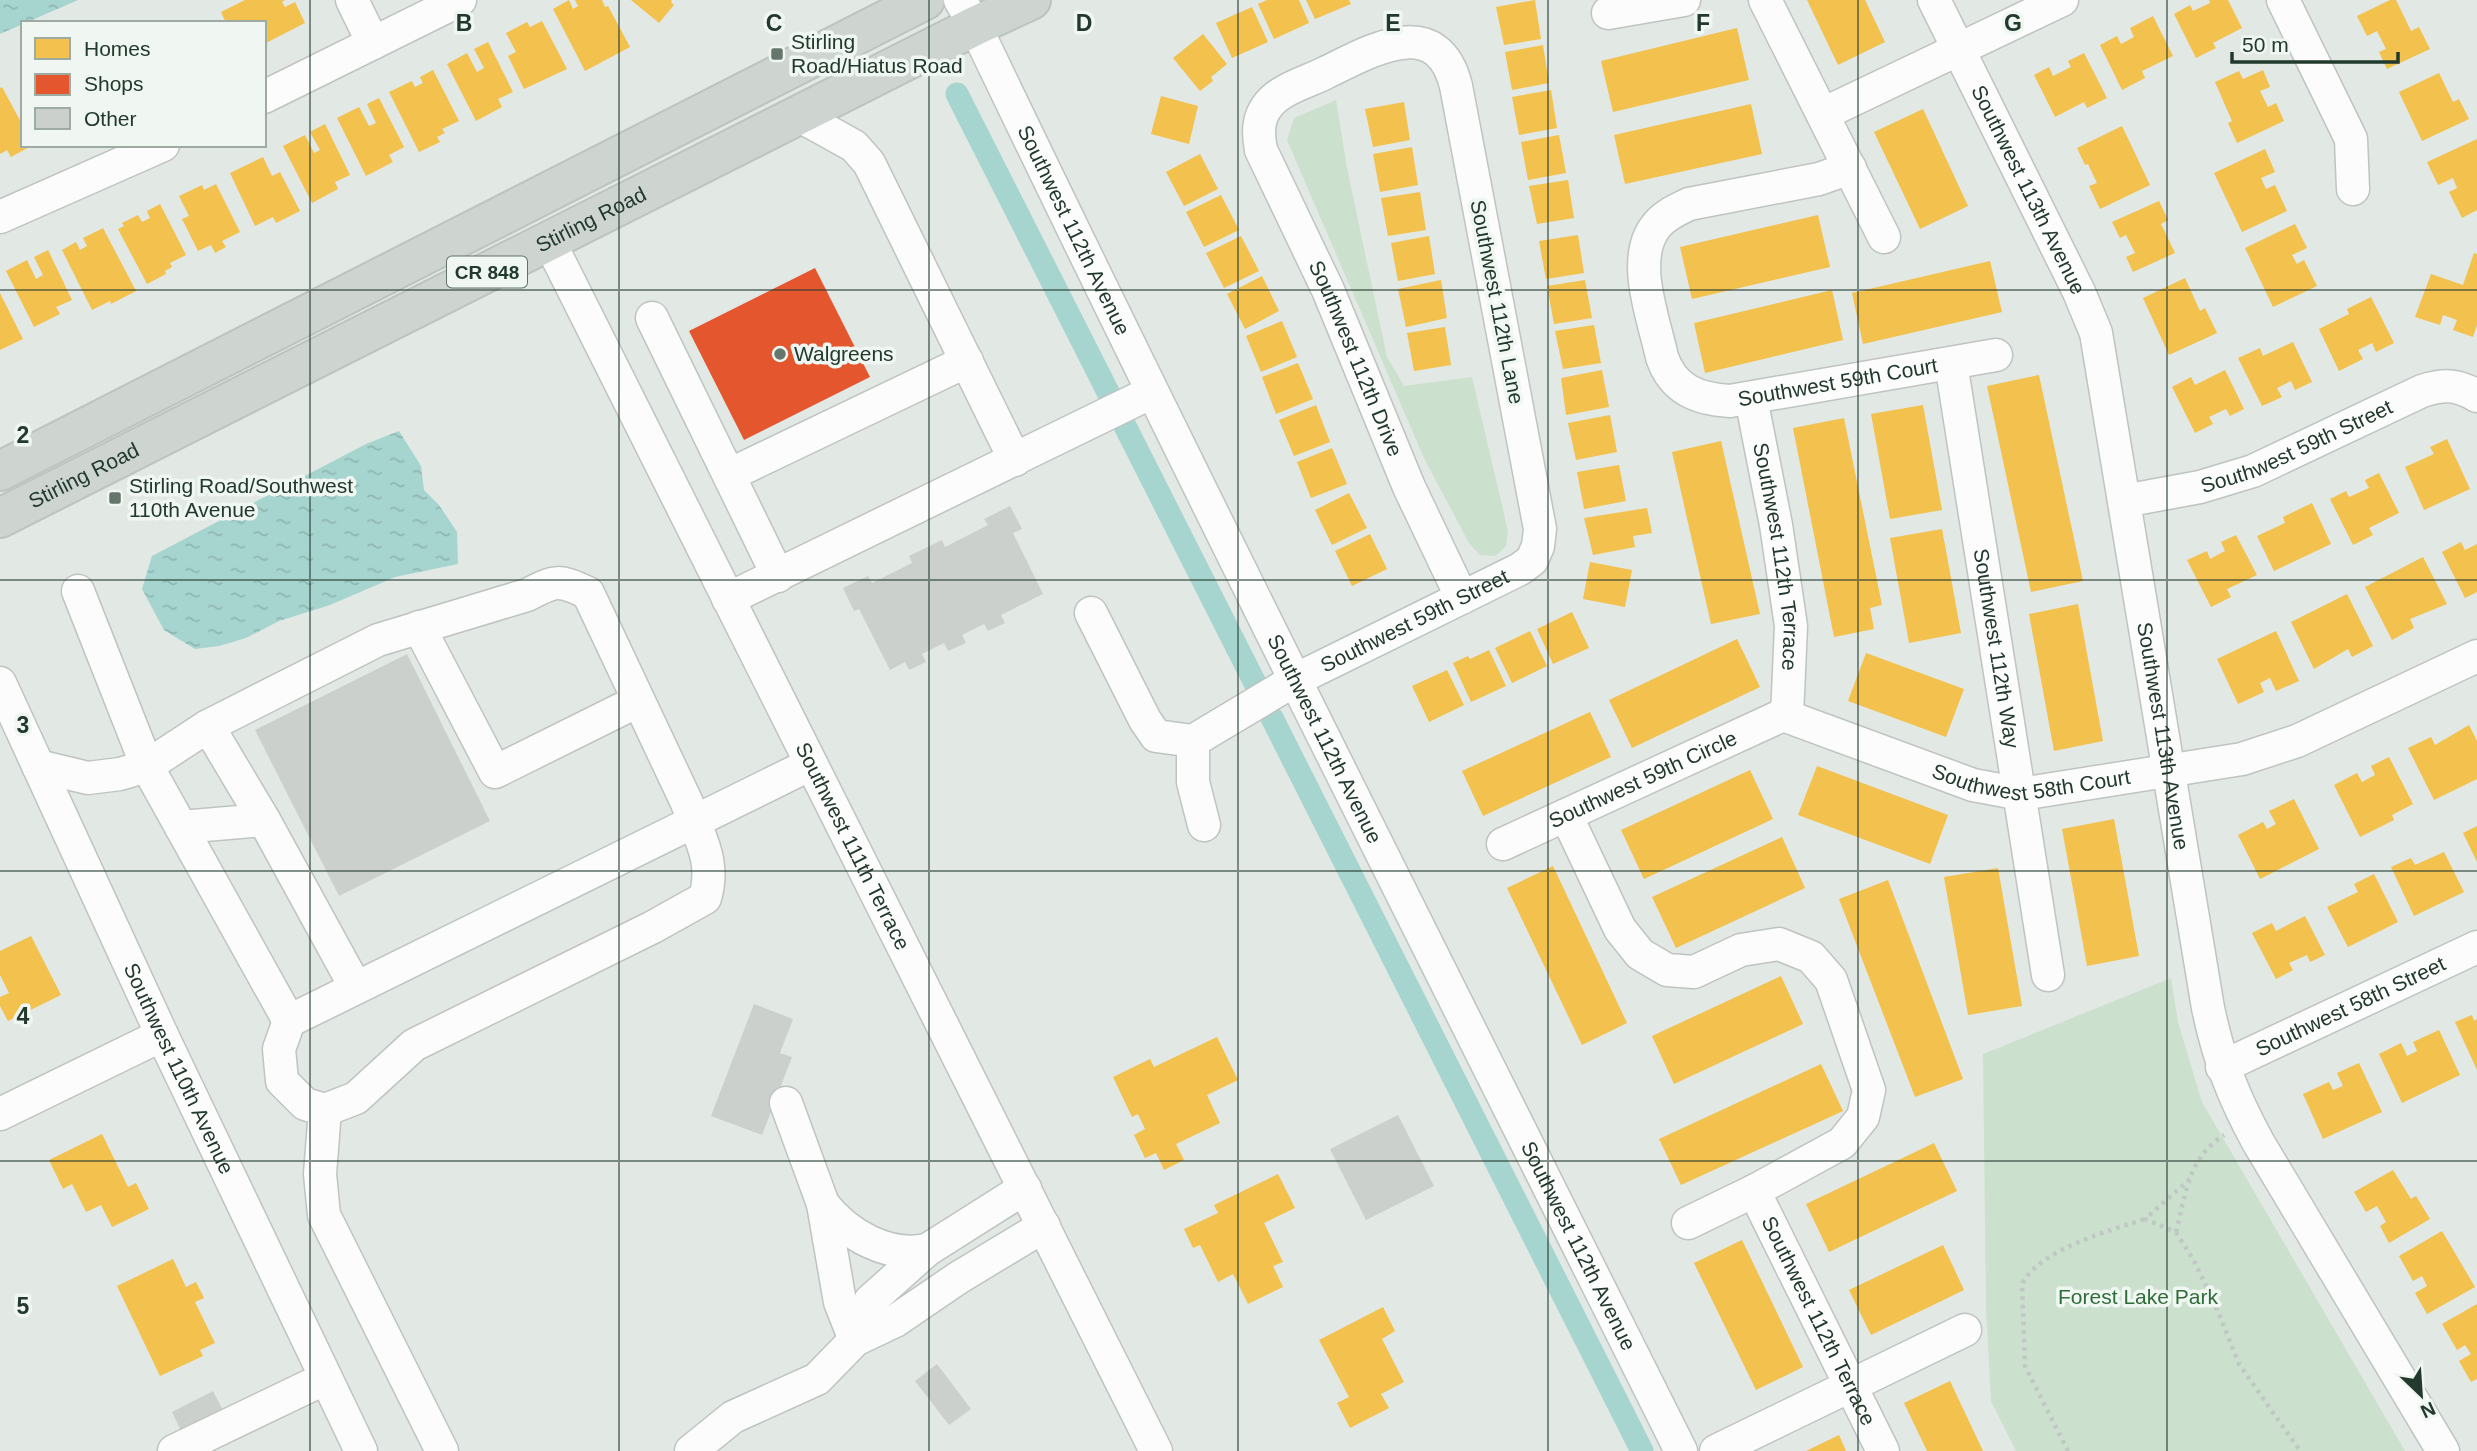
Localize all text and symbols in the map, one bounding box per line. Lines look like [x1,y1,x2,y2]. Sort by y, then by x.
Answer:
text: B [456,10,472,36]
text: C [766,10,782,36]
text: D [1076,10,1092,36]
text: E [1385,10,1401,36]
text: F [1696,10,1710,36]
text: G [2004,10,2022,36]
legend [21,21,266,147]
scale bar [2232,21,2398,65]
place label: Stirling Road/Hiatus Road [791,30,963,77]
text: 50 m [2242,33,2289,56]
text: Homes [84,37,151,60]
marker: Stirling Road/Hiatus Road [769,46,785,62]
text: Shops [84,72,144,95]
street label: Southwest 113th Avenue [1967,81,2090,298]
text: Other [84,107,137,130]
street label: Southwest 112th Avenue [1014,121,1135,339]
street label: Stirling Road [532,182,650,257]
street label: Southwest 112th Lane [1466,198,1529,406]
road number: CR 848 [447,256,527,288]
street label: Southwest 112th Drive [1305,257,1407,460]
place label: Walgreens [794,342,894,365]
marker: Walgreens [772,346,788,362]
street label: Southwest 59th Court [1736,353,1939,410]
street label: Southwest 59th Street [2198,395,2396,497]
text: 2 [17,422,29,448]
street label: Stirling Road [25,438,143,513]
street label: Southwest 112th Terrace [1749,441,1803,671]
place label: Stirling Road/Southwest 110th Avenue [129,474,353,521]
marker: Stirling Road/Southwest 110th Avenue [107,490,123,506]
street label: Southwest 112th Way [1970,547,2024,750]
street label: Southwest 59th Street [1317,564,1512,677]
street label: Southwest 113th Avenue [2133,620,2194,852]
street label: Southwest 112th Avenue [1263,630,1387,847]
text: 3 [17,712,29,738]
street label: Southwest 59th Circle [1545,726,1740,832]
street label: Southwest 111th Terrace [791,738,915,953]
street label: Southwest 58th Court [1929,759,2132,805]
street label: Southwest 58th Street [2252,952,2449,1061]
street label: Southwest 110th Avenue [119,959,239,1178]
text: 4 [17,1003,30,1029]
street label: Southwest 112th Avenue [1517,1138,1641,1354]
street label: Southwest 112th Terrace [1757,1212,1880,1429]
park label: Forest Lake Park [2058,1285,2218,1308]
text: 5 [17,1293,30,1319]
north arrow [2386,1360,2456,1430]
text: N [2417,1398,2439,1422]

